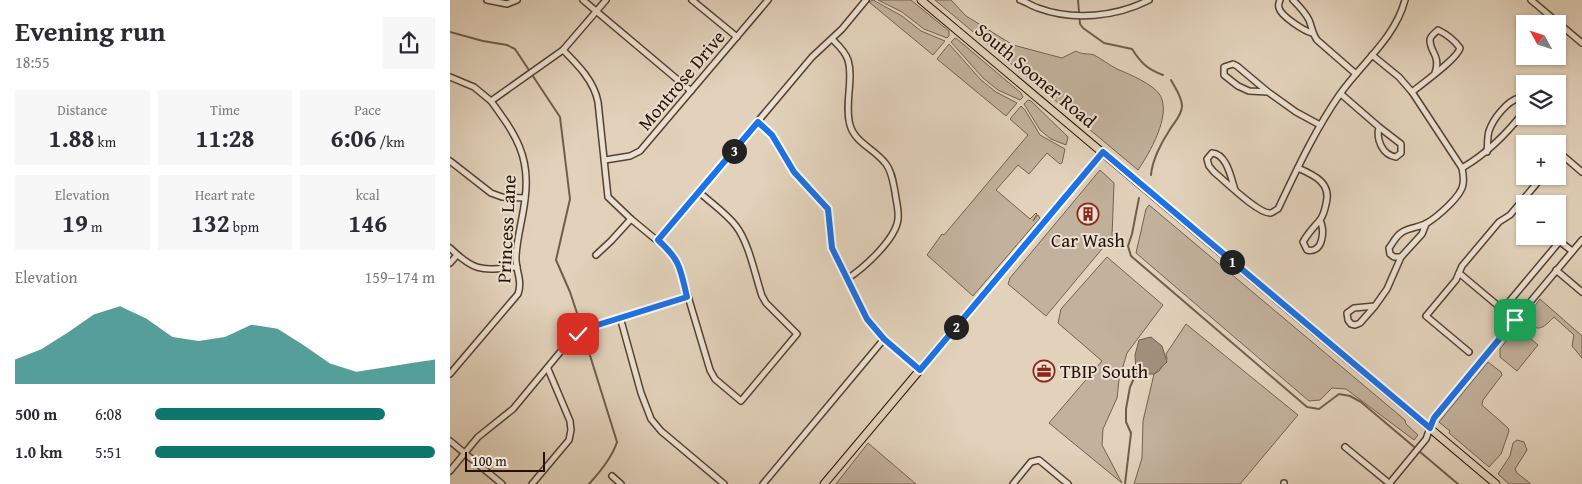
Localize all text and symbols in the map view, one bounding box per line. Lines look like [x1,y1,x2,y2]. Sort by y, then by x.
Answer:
text: Evening run [15,10,166,51]
north arrow [1516,15,1566,65]
map controls [1516,15,1566,245]
street label: South Sooner Road [969,16,1103,135]
button: share [383,17,435,69]
street label: Montrose Drive [631,24,731,136]
text: 18:55 [15,50,50,74]
button: layers [1516,75,1566,125]
text: Distance [57,100,107,120]
text: Time [210,100,240,120]
text: Pace [354,100,381,120]
text: 1.88 [49,120,94,156]
text: 11:28 [196,120,254,156]
text: 6:06 [331,120,377,156]
text: km [94,132,116,152]
text: /km [377,132,405,152]
button: + [1516,135,1566,185]
pin: 3 [722,138,746,164]
text: 3 [731,141,738,161]
street label: Princess Lane [489,174,523,284]
text: Elevation [55,185,110,205]
text: Heart rate [195,185,255,205]
text: kcal [356,185,380,205]
button: − [1516,195,1566,245]
building icon: Car Wash [1076,202,1100,226]
text: 19 [62,205,88,241]
text: 132 [191,205,230,241]
text: 146 [348,205,387,241]
text: m [88,217,103,237]
text: bpm [230,217,259,237]
place label: Car Wash [1051,226,1125,254]
pin: 1 [1220,250,1244,274]
text: 1 [1229,252,1236,272]
text: Elevation [15,265,78,289]
text: 159–174 m [365,265,435,289]
pin [1494,299,1536,341]
icon: arrive [1501,306,1529,334]
pin [557,313,599,355]
pin: 2 [944,314,968,340]
text: 2 [953,317,960,337]
icon: check [564,320,592,348]
place label: TBIP South [1060,357,1149,385]
office icon: TBIP South [1032,359,1056,383]
text: 500 m [15,402,57,426]
text: 6:08 [95,402,122,426]
text: 1.0 km [15,440,62,464]
text: 5:51 [95,440,122,464]
scale bar [465,449,545,472]
text: 100 m [472,451,507,471]

